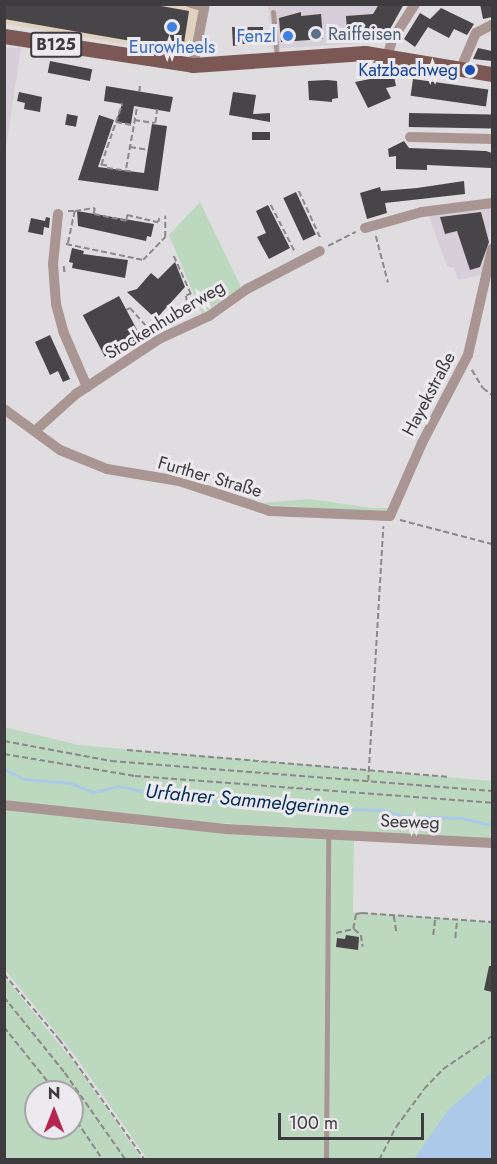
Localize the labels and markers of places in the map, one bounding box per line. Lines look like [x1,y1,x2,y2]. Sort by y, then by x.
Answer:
marker: Eurowheels [165,20,179,34]
place label: Raiffeisen [328,23,402,45]
place label: Fenzl [236,25,276,47]
marker: Raiffeisen [309,27,323,41]
marker: Fenzl [281,29,295,43]
place label: Eurowheels [129,36,215,58]
place label: Katzbachweg [358,59,458,81]
marker: Katzbachweg [463,63,477,77]

